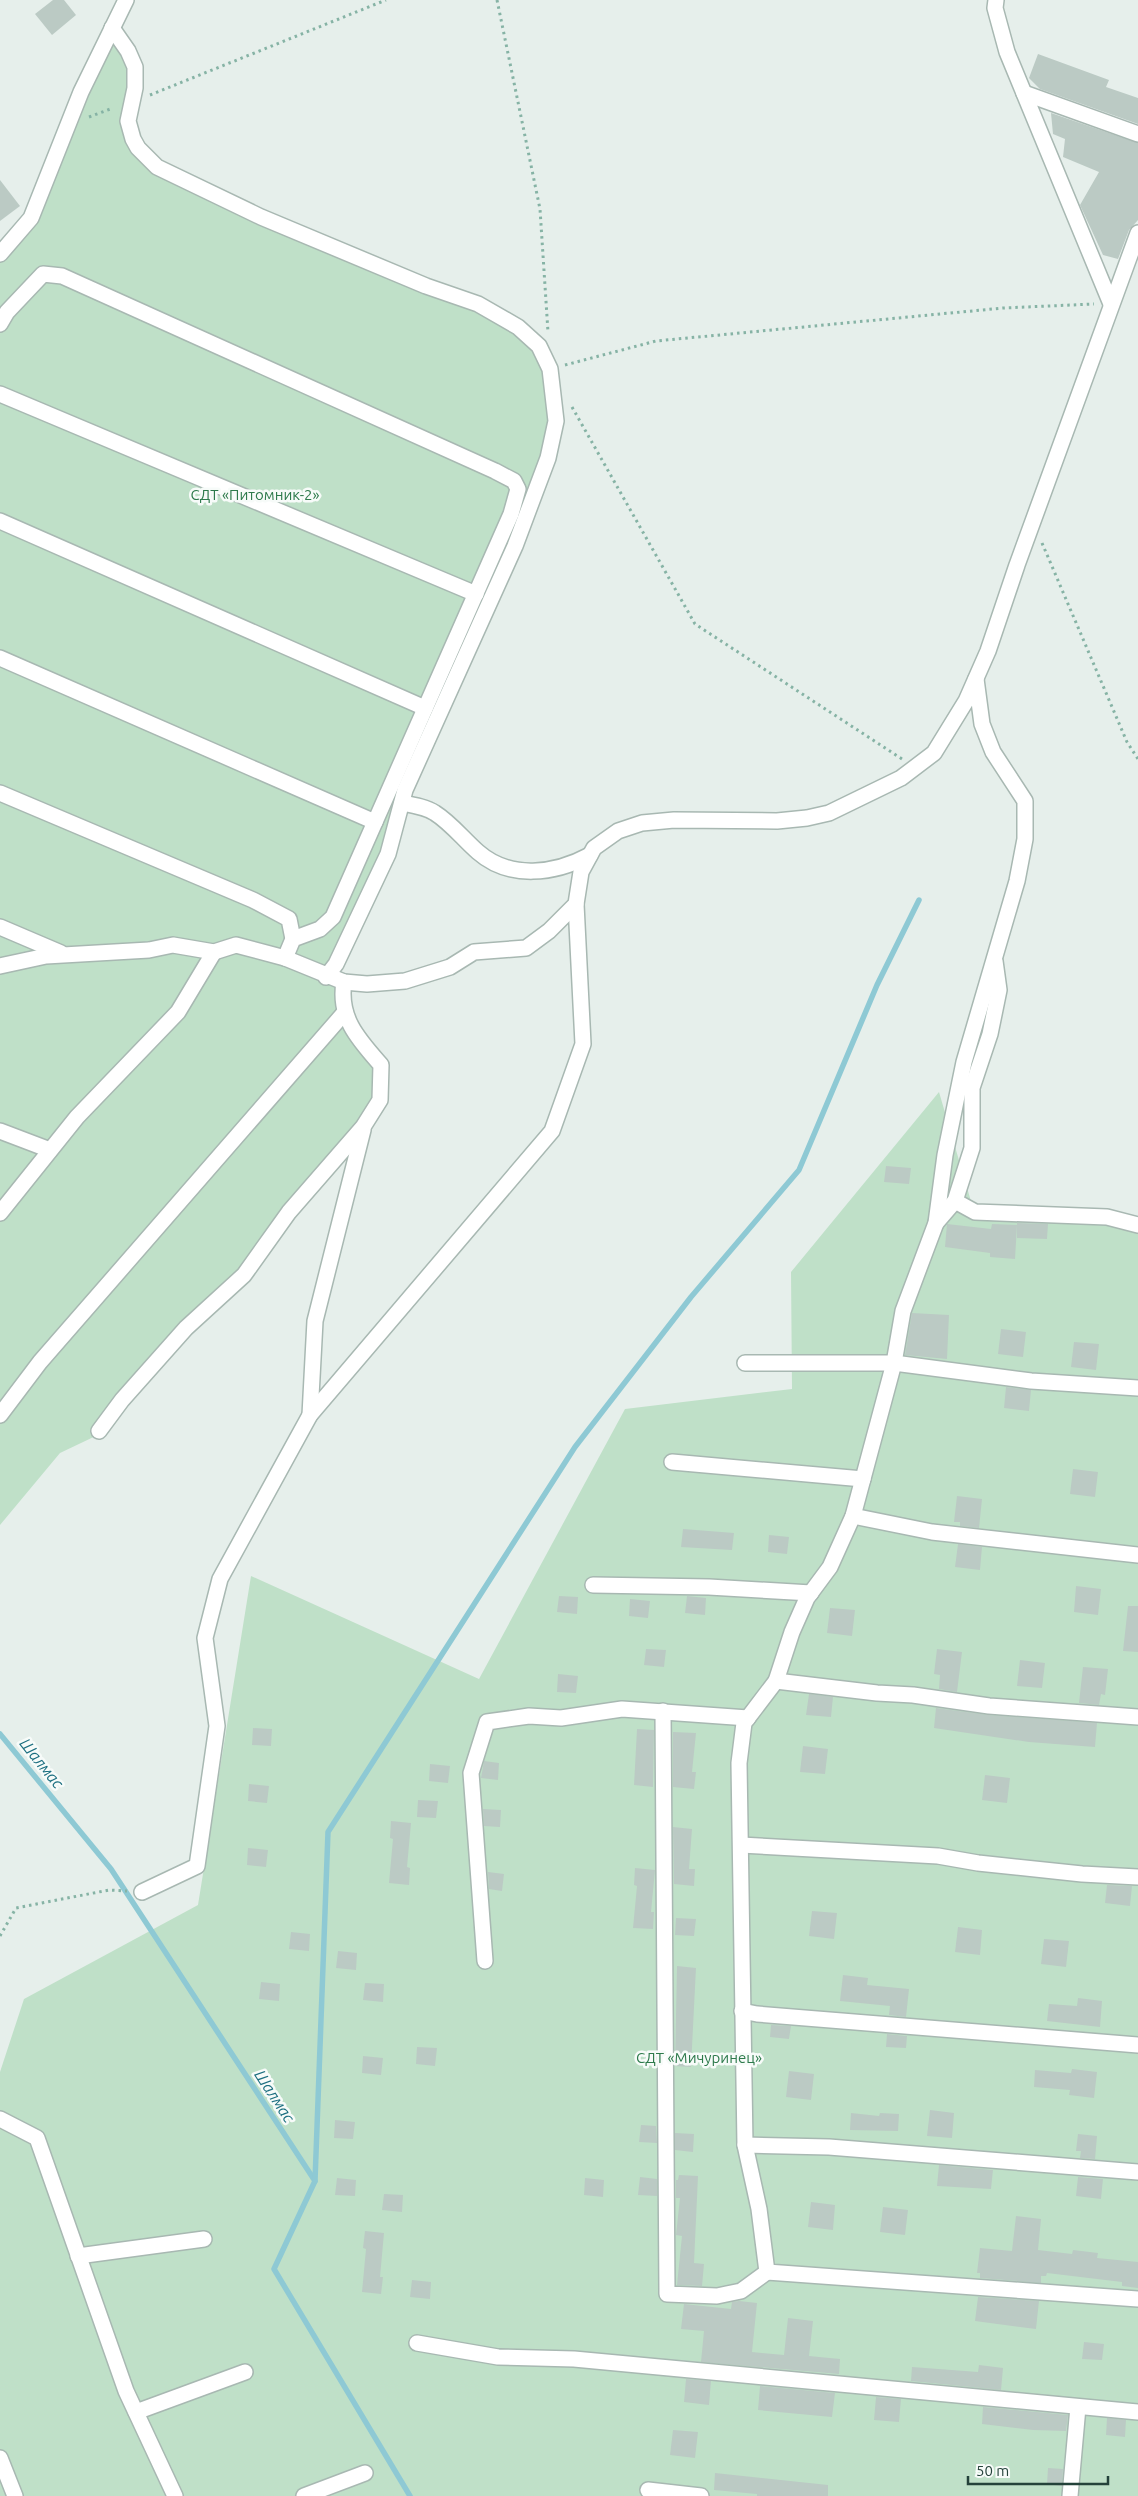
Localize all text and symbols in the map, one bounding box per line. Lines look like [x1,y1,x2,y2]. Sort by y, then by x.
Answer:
park label: СДТ «Питомник-2» [190,486,320,503]
water label: Шалмас [16,1734,68,1792]
park label: СДТ «Мичуринец» [636,2049,762,2066]
water label: Шалмас [251,2066,299,2126]
scale bar [968,2454,1108,2486]
text: 50 m [976,2462,1009,2479]

